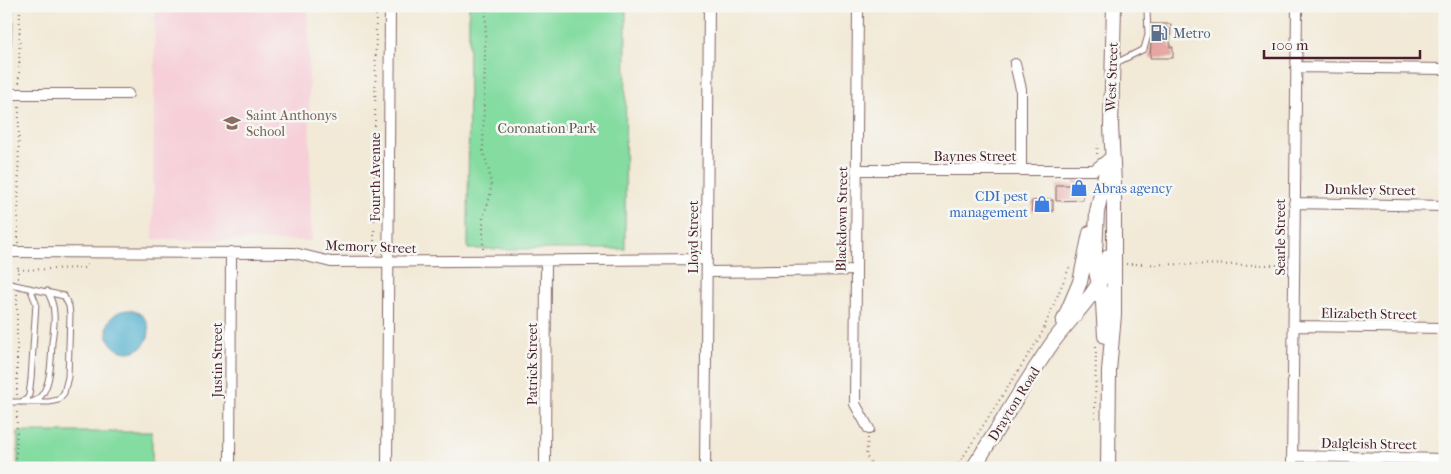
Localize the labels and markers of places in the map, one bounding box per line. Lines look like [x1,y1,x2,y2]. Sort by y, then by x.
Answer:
fuel station icon: Metro [1149,23,1169,43]
place label: Metro [1173,25,1211,42]
place label: Saint Anthonys School [246,107,337,140]
school or university icon: Saint Anthonys School [222,113,242,133]
shop icon: Abras agency [1069,178,1089,198]
place label: Abras agency [1092,180,1173,197]
place label: CDI pest management [949,188,1028,221]
shop icon: CDI pest management [1032,194,1052,214]

